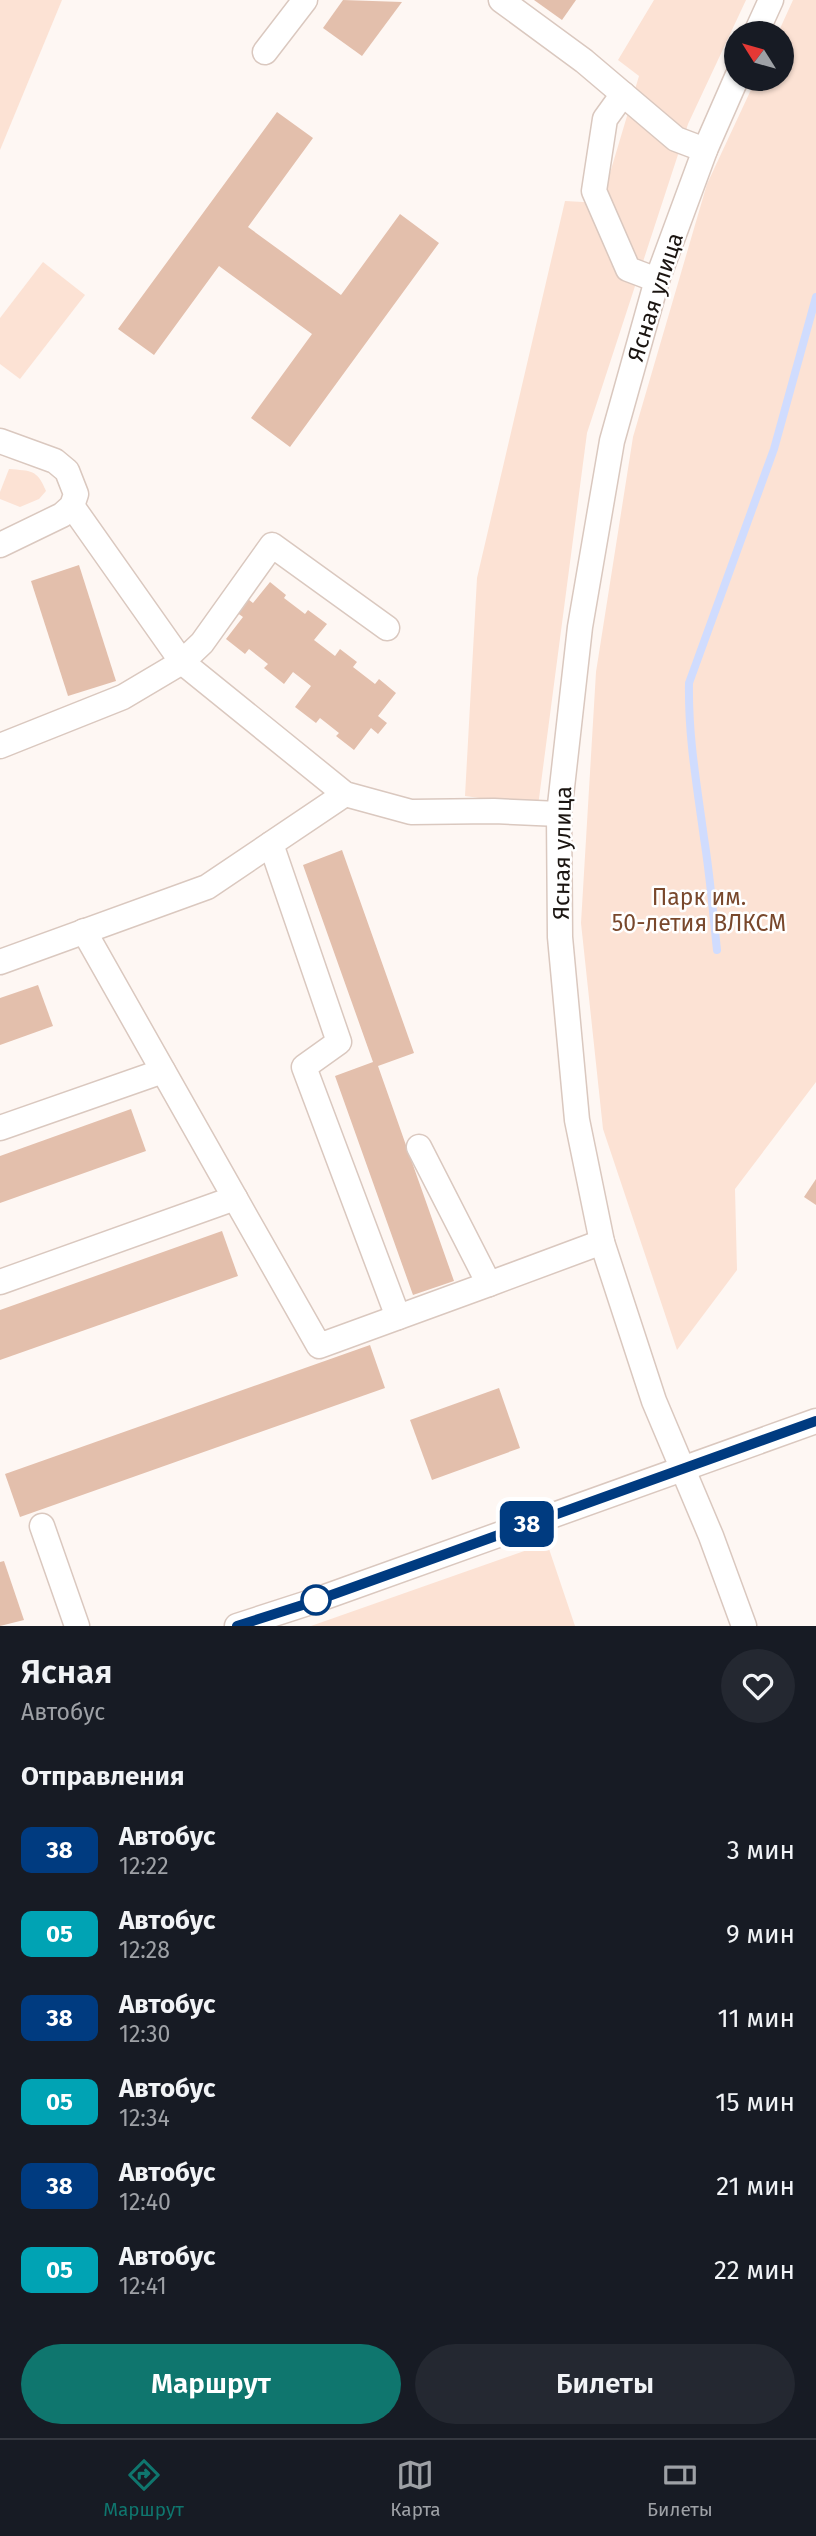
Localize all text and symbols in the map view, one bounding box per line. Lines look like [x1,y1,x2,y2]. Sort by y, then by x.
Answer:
north arrow [724,21,794,91]
map controls [724,21,794,91]
street label: Ясная улица [621,229,689,365]
street label: Ясная улица [547,786,577,920]
park label: Парк им. 50-летия ВЛКСМ [612,883,786,937]
line badge: 38 [496,1501,558,1547]
text: 38 [514,1510,540,1538]
unlabelled marker [301,1585,331,1615]
button: heart [721,1649,795,1723]
text: Ясная [21,1652,113,1692]
text: Автобус [21,1698,105,1726]
text: Отправления [21,1761,184,1792]
text: Автобус [119,1821,216,1852]
text: 3 мин [727,1835,795,1866]
text: 38 [46,1836,73,1864]
text: 12:22 [119,1852,169,1880]
text: Автобус [119,1905,216,1936]
text: 9 мин [726,1919,795,1950]
text: 05 [46,1920,73,1948]
text: 12:28 [119,1936,170,1964]
text: Автобус [119,1989,216,2020]
text: 11 мин [717,2003,795,2034]
text: 38 [46,2004,73,2032]
text: 12:30 [119,2020,170,2048]
text: Автобус [119,2073,216,2104]
text: 15 мин [715,2087,795,2118]
text: 05 [46,2088,73,2116]
text: 12:34 [119,2104,170,2132]
text: Автобус [119,2157,216,2188]
text: 21 мин [716,2171,795,2202]
text: 38 [46,2172,73,2200]
text: 12:40 [119,2188,171,2216]
text: Автобус [119,2241,216,2272]
text: 22 мин [714,2255,795,2286]
text: 05 [46,2256,73,2284]
text: 12:41 [119,2272,167,2300]
button: Маршрут [21,2344,401,2424]
button: Билеты [415,2344,795,2424]
tab: Маршрут [103,2456,184,2521]
tab: Карта [390,2456,441,2521]
tab: Билеты [647,2456,713,2521]

